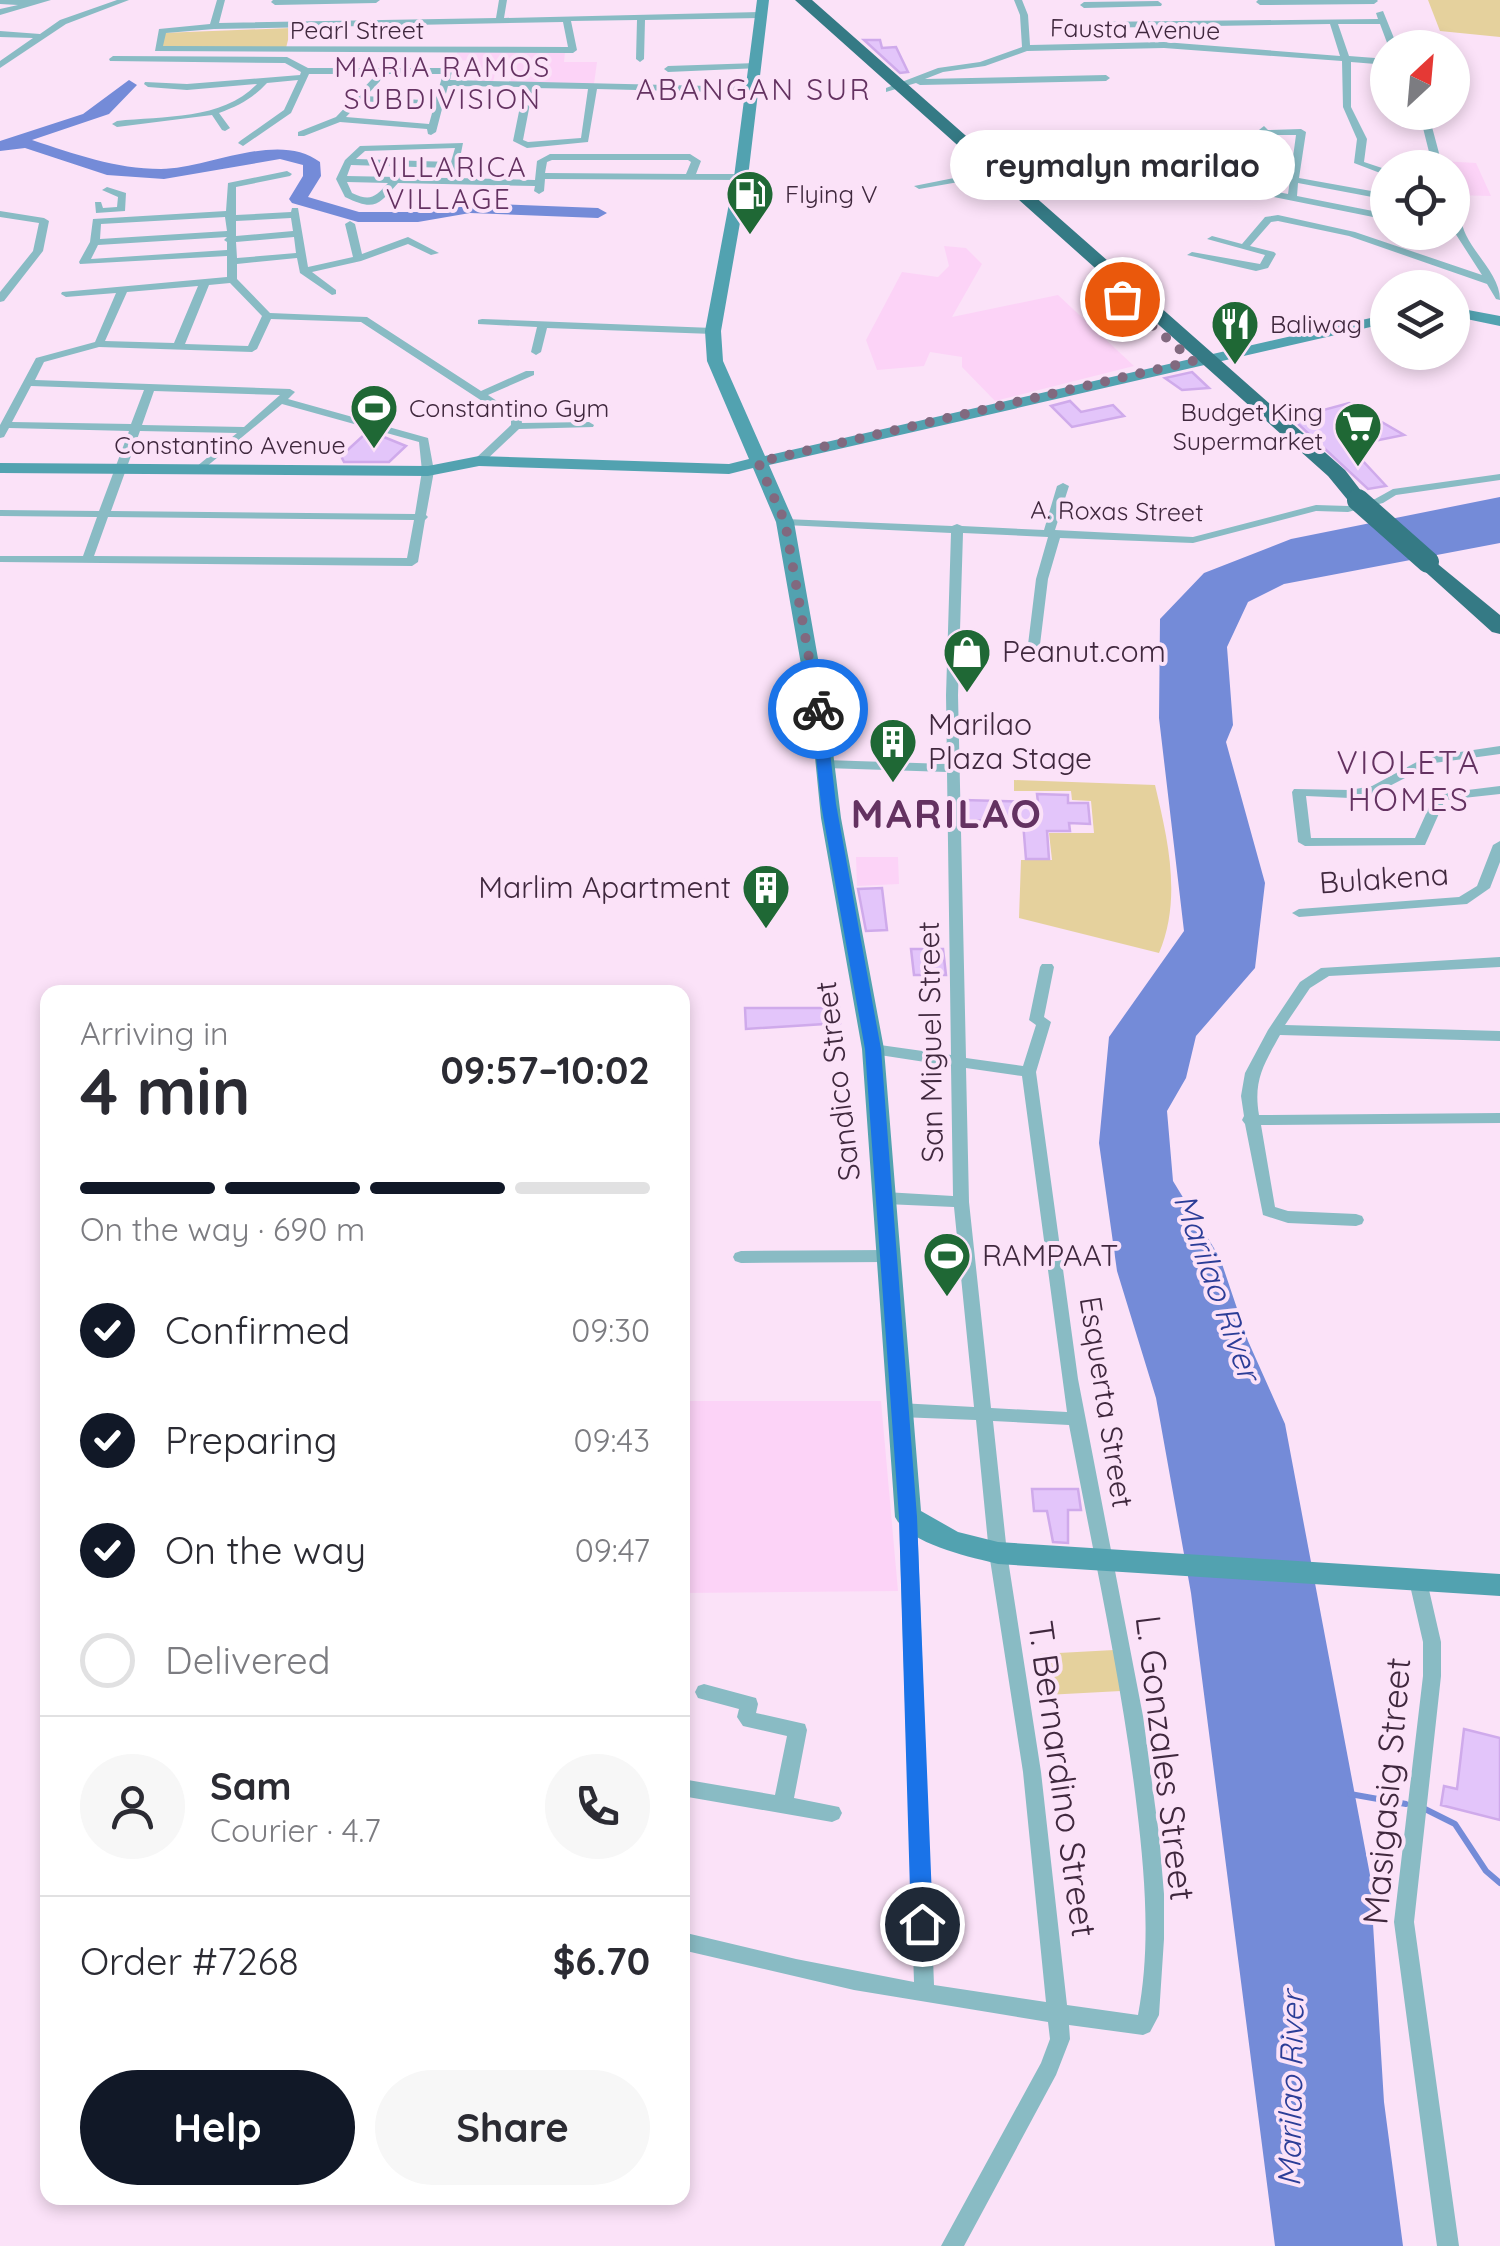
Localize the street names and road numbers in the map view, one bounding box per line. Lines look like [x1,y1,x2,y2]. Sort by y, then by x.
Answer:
street label: Fausta Avenue [1050,12,1220,45]
street label: Pearl Street [290,14,424,45]
street label: Constantino Avenue [114,429,346,460]
street label: A. Roxas Street [1030,493,1204,528]
street label: Bulakena [1318,855,1450,901]
street label: San Miguel Street [909,921,951,1163]
street label: Sandico Street [806,979,868,1183]
street label: Esquerta Street [1072,1293,1142,1510]
street label: L. Gonzales Street [1127,1613,1205,1903]
street label: T. Bernardino Street [1019,1618,1107,1940]
street label: Masigasig Street [1352,1656,1420,1926]

